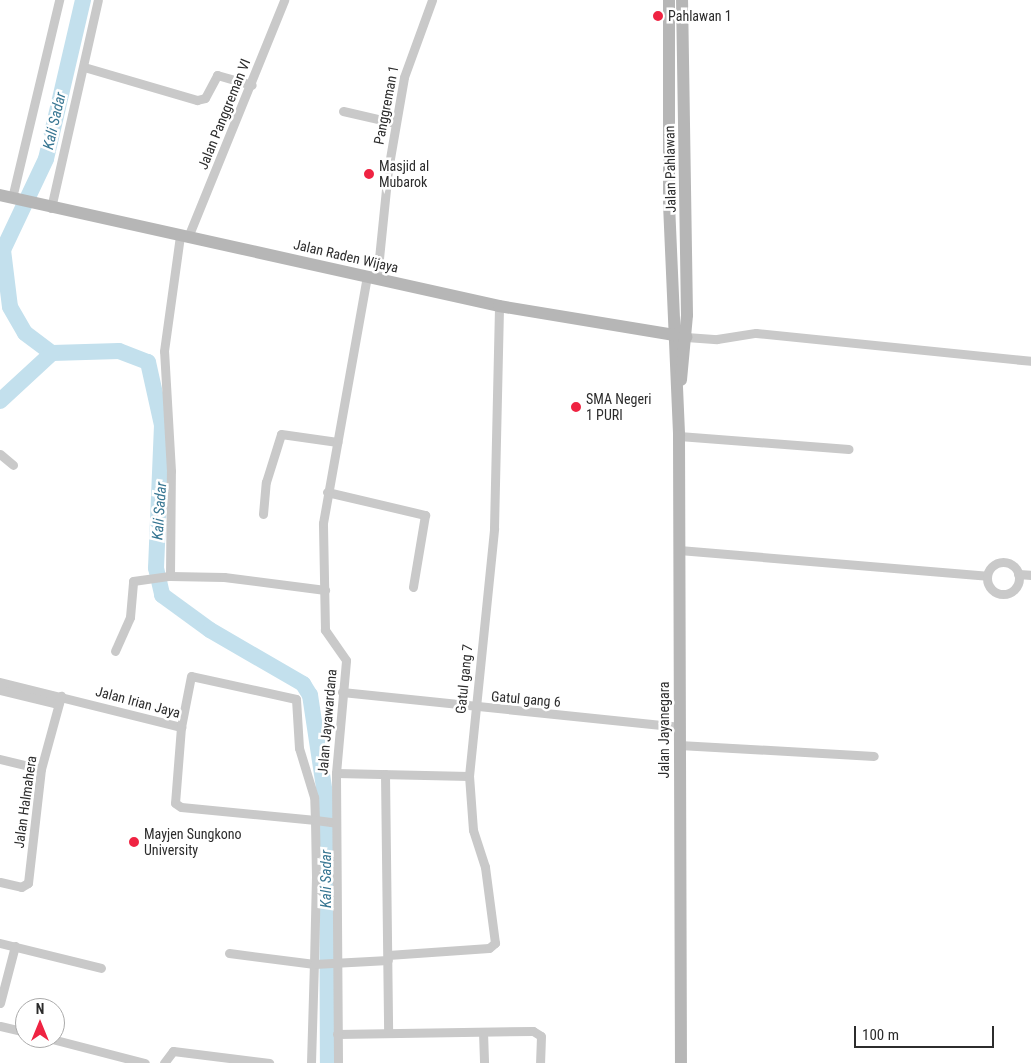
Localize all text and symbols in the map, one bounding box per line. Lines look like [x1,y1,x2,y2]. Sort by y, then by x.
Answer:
place label: Pahlawan 1 [668,8,732,24]
marker: Pahlawan 1 [652,10,664,22]
street label: Jalan Panggreman VI [194,56,254,172]
street label: Panggreman 1 [370,64,402,146]
water label: Kali Sadar [40,91,70,151]
street label: Jalan Pahlawan [661,125,679,213]
place label: Masjid al Mubarok [379,158,429,190]
marker: Masjid al Mubarok [363,168,375,180]
street label: Jalan Raden Wijaya [292,236,400,276]
place label: SMA Negeri 1 PURI [586,391,651,424]
marker: SMA Negeri 1 PURI [570,401,582,413]
water label: Kali Sadar [149,481,171,541]
street label: Gatul gang 7 [452,643,476,715]
street label: Jalan Jayawardana [314,668,340,776]
street label: Jalan Jayanegara [656,682,672,778]
street label: Jalan Irian Jaya [94,683,182,721]
street label: Gatul gang 6 [491,688,561,710]
street label: Jalan Halmahera [10,755,40,849]
place label: Mayjen Sungkono University [144,826,242,859]
marker: Mayjen Sungkono University [128,836,140,848]
water label: Kali Sadar [318,850,336,908]
north arrow [15,998,65,1048]
text: N [36,1001,44,1017]
scale bar [856,1016,996,1048]
text: 100 m [862,1026,899,1044]

